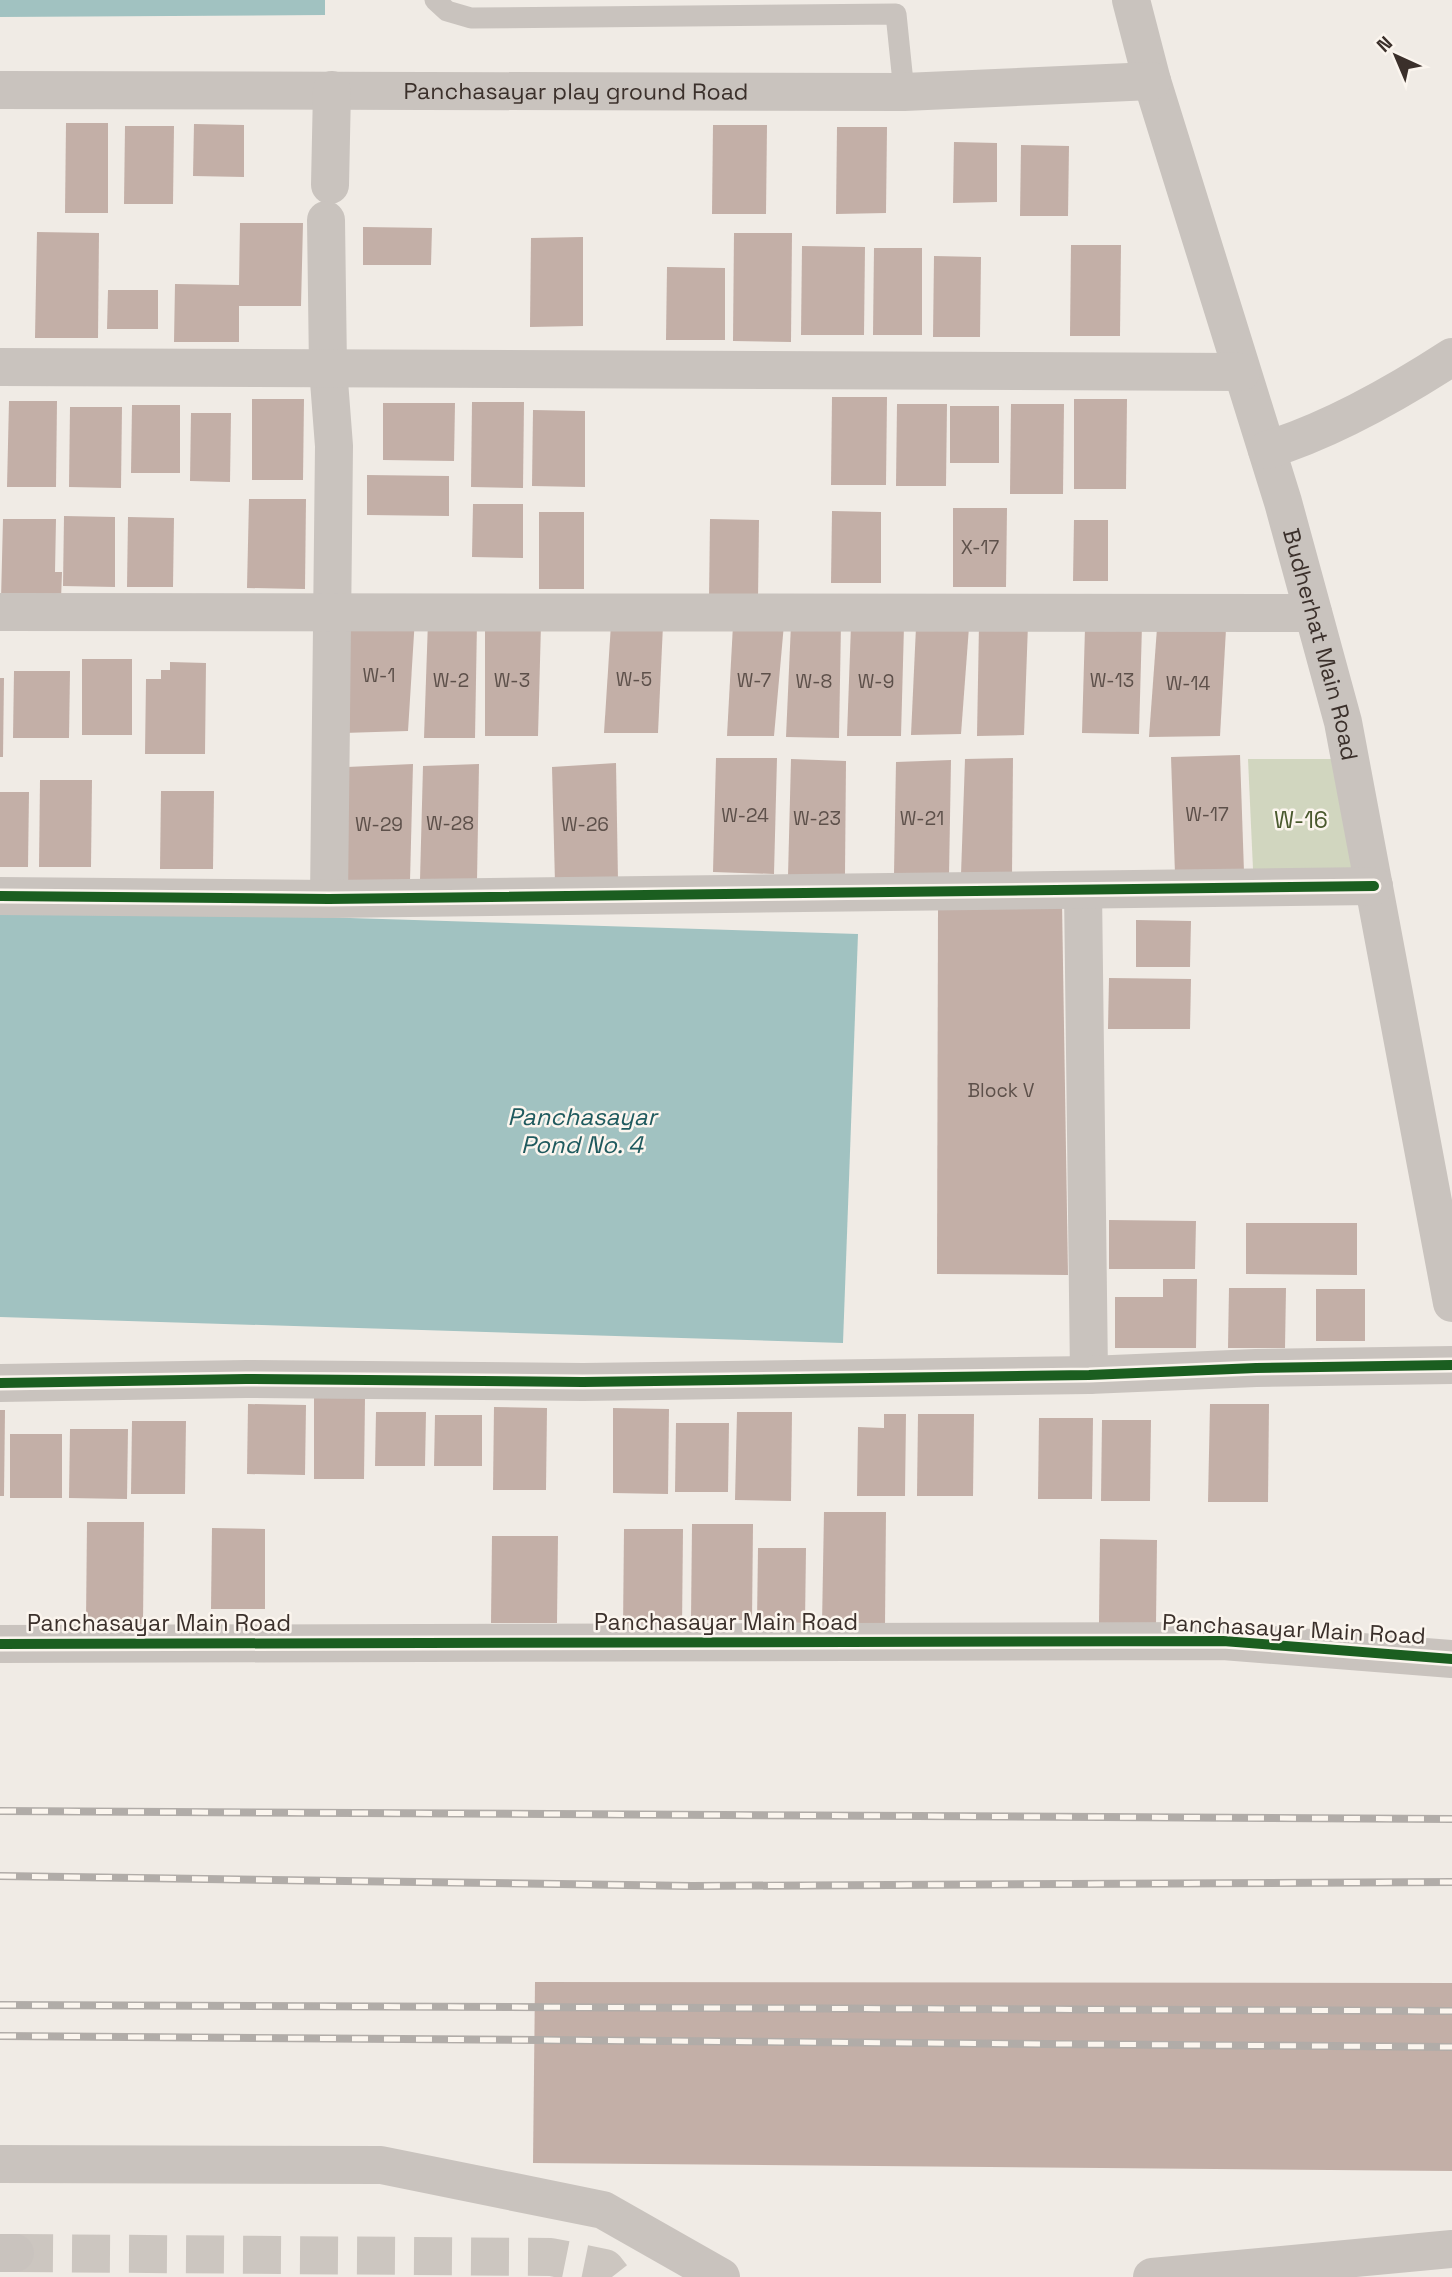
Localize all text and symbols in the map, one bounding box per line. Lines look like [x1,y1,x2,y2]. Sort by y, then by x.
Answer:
north arrow [1361,21,1431,91]
text: N [1371,31,1398,58]
street label: Panchasayar play ground Road [404,76,748,107]
street label: Budherhat Main Road [1276,525,1365,763]
house number: X-17 [961,535,1000,560]
house number: W-1 [363,663,395,688]
house number: W-5 [616,667,652,692]
house number: W-2 [433,668,469,693]
house number: W-3 [494,668,530,693]
house number: W-7 [737,668,772,693]
house number: W-13 [1090,668,1134,693]
house number: W-8 [796,669,832,694]
house number: W-9 [858,669,894,694]
house number: W-14 [1166,671,1210,696]
house number: W-17 [1185,802,1229,827]
house number: W-24 [721,803,769,828]
park label: W-16 [1274,805,1328,835]
house number: W-23 [793,806,841,831]
house number: W-21 [900,806,944,831]
house number: W-28 [426,811,474,836]
house number: W-29 [355,812,403,837]
house number: W-26 [561,812,609,837]
house number: Block V [968,1078,1035,1103]
water label: Panchasayar Pond No. 4 [507,1101,659,1160]
street label: Panchasayar Main Road [594,1607,858,1637]
street label: Panchasayar Main Road [1161,1607,1427,1651]
street label: Panchasayar Main Road [27,1608,291,1638]

